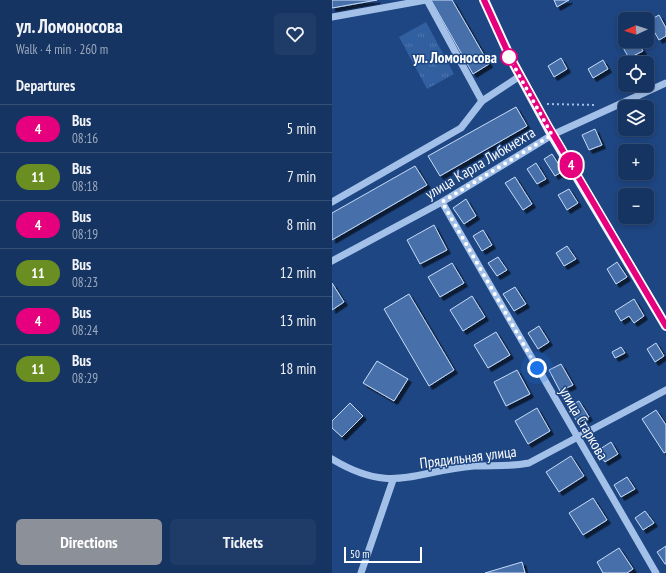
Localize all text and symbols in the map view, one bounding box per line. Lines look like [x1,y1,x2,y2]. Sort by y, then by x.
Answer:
north arrow [618,12,654,48]
map controls [618,12,654,224]
button: heart [274,13,316,55]
text: ул. Ломоносова [16,14,123,38]
text: Walk · 4 min · 260 m [16,41,108,58]
place label: ул. Ломоносова [412,48,497,67]
marker: ул. Ломоносова [500,48,518,66]
button: locate [618,56,654,92]
text: Departures [16,76,75,95]
button: layers [618,100,654,136]
text: Bus [72,111,91,130]
text: 5 min [286,119,316,138]
text: 4 [35,120,41,138]
street label: улица Карла Либкнехта [422,123,538,203]
text: 08:16 [72,130,98,147]
button: + [618,144,654,180]
line badge: 4 [558,152,584,178]
text: 4 [568,156,574,174]
text: Bus [72,159,91,178]
text: 7 min [287,167,316,186]
text: 11 [31,168,45,186]
text: 08:18 [72,178,98,195]
button: − [618,188,654,224]
text: Bus [72,207,91,226]
text: 8 min [286,215,316,234]
text: 4 [35,216,41,234]
text: 08:19 [72,226,98,243]
text: Bus [72,255,91,274]
text: 12 min [280,263,316,282]
text: 11 [31,264,45,282]
text: 08:23 [72,274,98,291]
text: Bus [72,303,91,322]
text: 13 min [280,311,316,330]
text: 4 [35,312,41,330]
text: 08:24 [72,322,98,339]
text: Bus [72,351,91,370]
your location [527,358,547,378]
text: 18 min [280,359,316,378]
text: 11 [31,360,45,378]
text: 08:29 [72,370,98,387]
street label: улица Старкова [555,383,613,463]
street label: Прядильная улица [419,442,517,472]
button: Directions [16,519,162,565]
button: Tickets [170,519,316,565]
scale bar [344,545,422,564]
text: 50 m [350,547,369,561]

